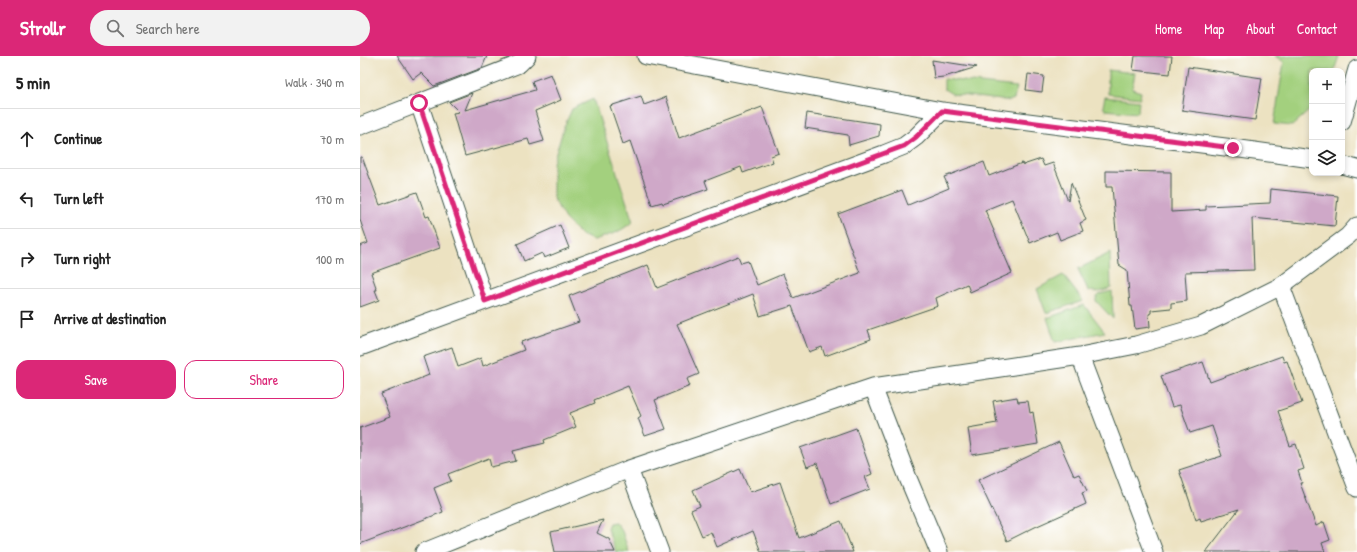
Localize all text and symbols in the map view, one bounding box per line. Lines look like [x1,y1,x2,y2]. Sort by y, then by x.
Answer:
search box [90,10,370,46]
text: Strollr [20,15,66,41]
icon: search [104,17,126,39]
text: Search here [136,18,200,39]
text: Home [1155,19,1182,38]
text: Map [1204,19,1224,38]
text: About [1246,19,1275,38]
text: Contact [1297,19,1337,38]
map controls [1309,68,1345,176]
button: + [1309,68,1345,104]
text: 5 min [16,71,50,94]
text: Walk · 340 m [285,73,344,91]
route start [410,94,428,112]
button: − [1309,104,1345,140]
icon: ahead [16,128,38,150]
text: Continue [54,128,102,149]
text: 70 m [320,130,344,148]
route end [1224,139,1242,157]
button: layers [1309,140,1345,176]
icon: left [16,188,38,210]
text: Turn left [54,188,104,209]
text: 170 m [315,190,344,208]
icon: right [16,248,38,270]
text: Turn right [54,248,110,269]
text: 100 m [316,250,344,268]
icon: arrive [16,308,38,330]
text: Arrive at destination [54,308,166,329]
button: Save [16,360,176,399]
button: Share [184,360,344,399]

